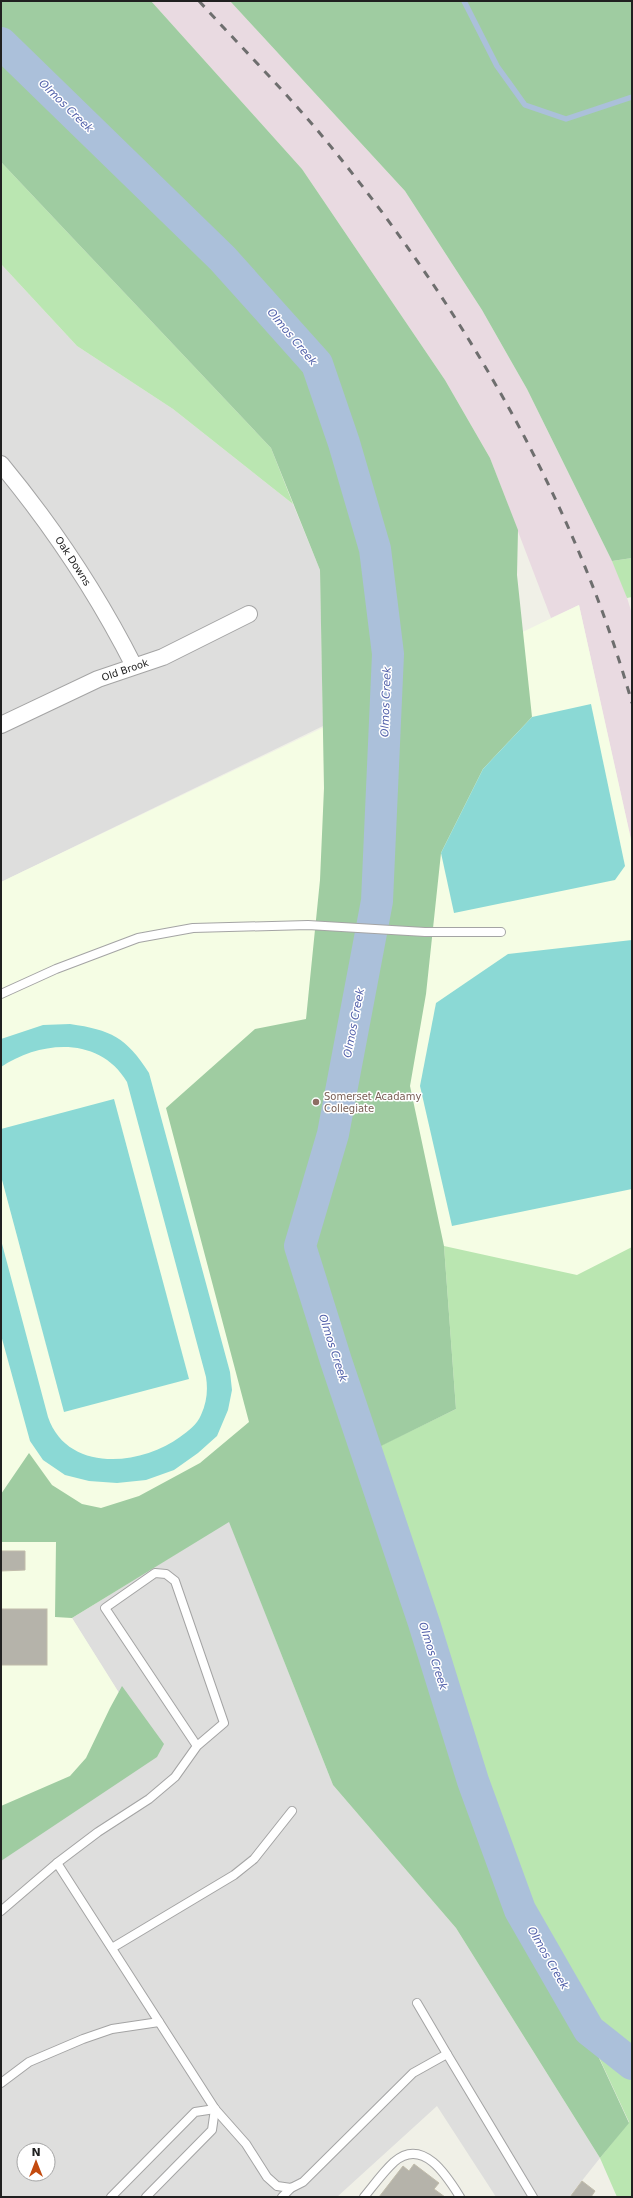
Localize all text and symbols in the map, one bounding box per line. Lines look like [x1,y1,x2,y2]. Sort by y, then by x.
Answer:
water label: Olmos Creek [36,77,96,136]
water label: Olmos Creek [264,306,320,369]
street label: Oak Downs [53,534,93,588]
street label: Old Brook [100,657,150,683]
water label: Olmos Creek [378,666,394,737]
water label: Olmos Creek [341,987,367,1059]
place label: Somerset Acadamy Collegiate [324,1091,421,1114]
marker: Somerset Acadamy Collegiate [311,1097,321,1107]
water label: Olmos Creek [316,1312,350,1384]
water label: Olmos Creek [416,1620,450,1692]
water label: Olmos Creek [525,1924,572,1992]
north arrow [16,2142,56,2182]
text: N [31,2146,41,2159]

